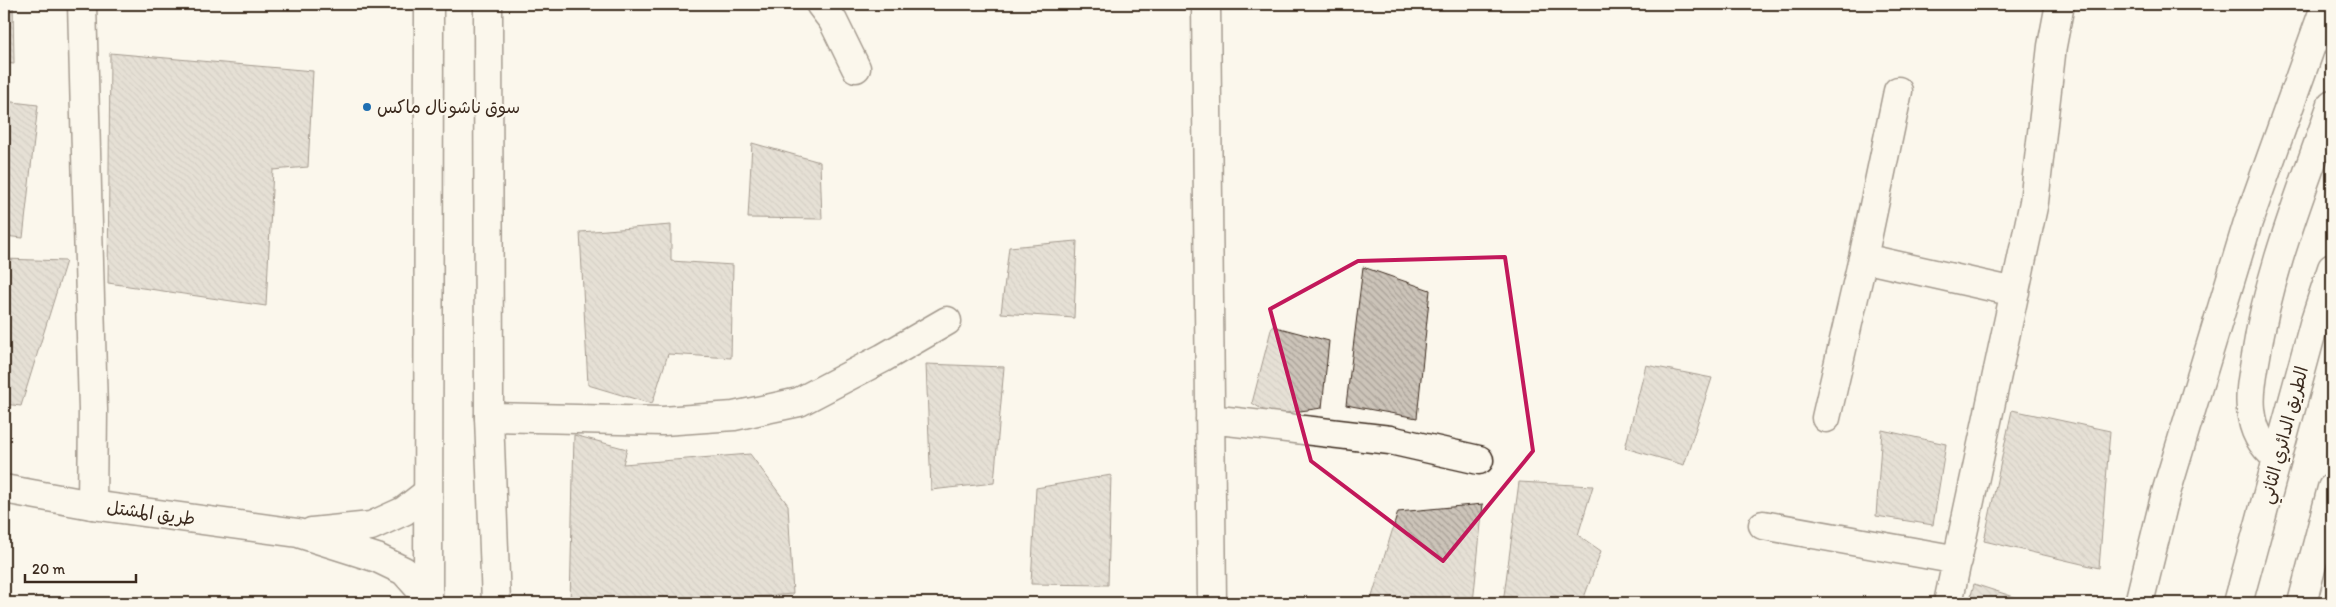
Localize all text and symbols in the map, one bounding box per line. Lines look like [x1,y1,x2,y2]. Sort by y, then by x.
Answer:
place label: سوق ناشونال ماكس [377,96,520,118]
marker: سوق ناشونال ماكس [361,101,373,113]
street label: الطريق الدائري الثاني [2255,364,2318,507]
street label: طريق المشتل [105,496,197,530]
scale bar [25,552,136,584]
text: 20 m [32,560,66,578]

